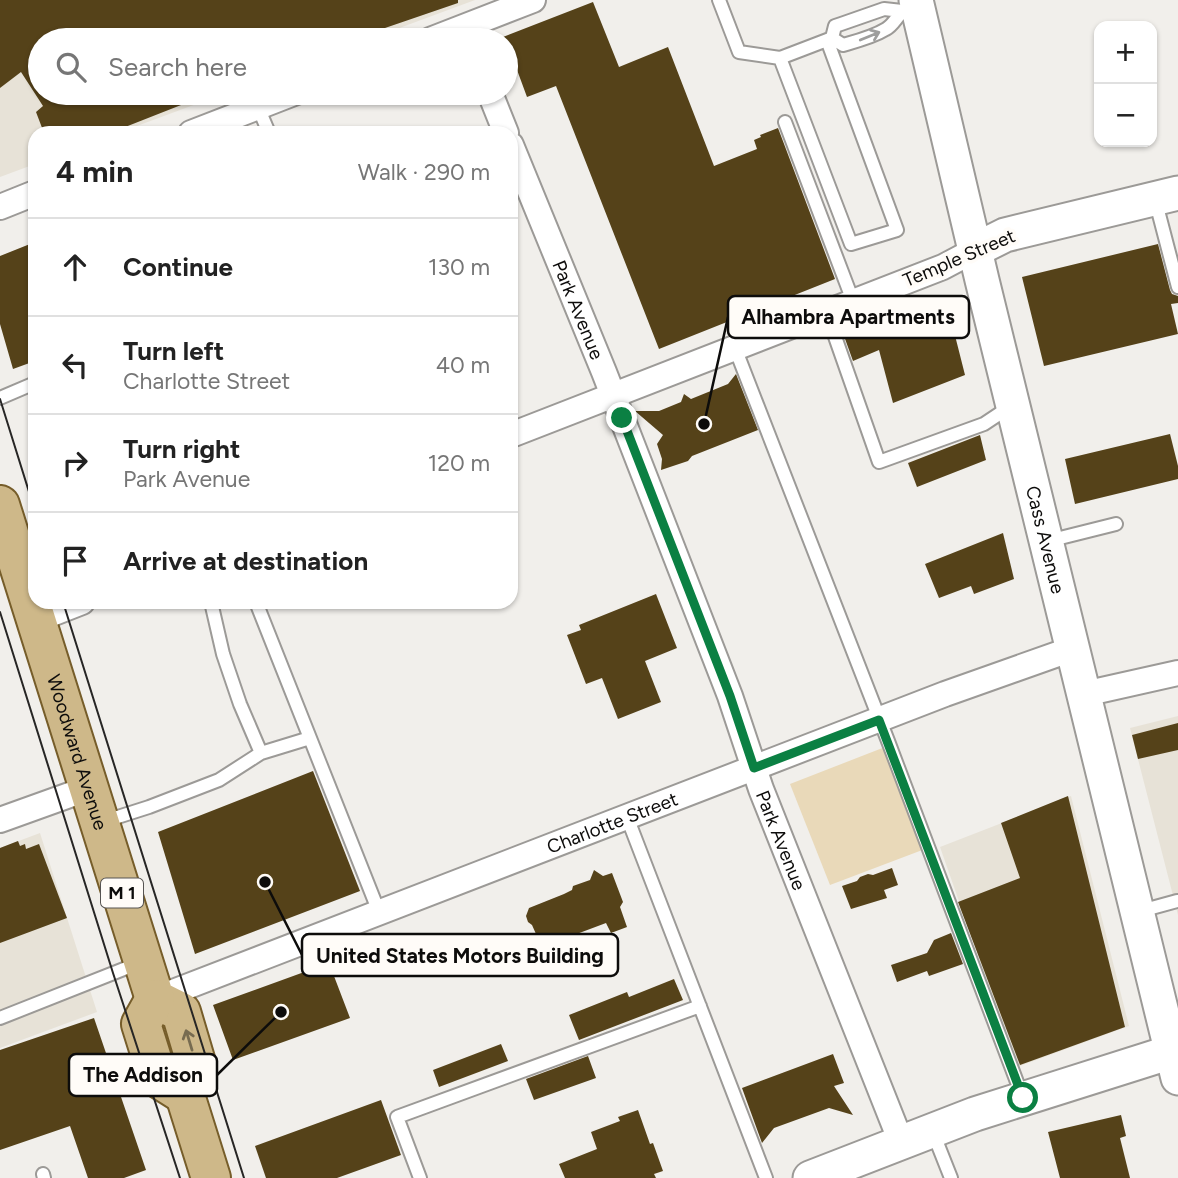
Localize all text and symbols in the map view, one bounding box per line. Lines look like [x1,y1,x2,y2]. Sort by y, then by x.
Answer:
map controls [1094,21,1157,147]
button: + [1094,21,1157,84]
search box [28,28,518,105]
one-way arrow [858,28,880,41]
icon: search [52,48,90,86]
text: Search here [108,51,247,83]
button: − [1094,84,1157,147]
text: 4 min [56,153,133,190]
text: Walk · 290 m [358,158,490,186]
street label: Temple Street [899,224,1019,292]
icon: ahead [56,248,94,286]
text: Continue [123,251,233,283]
text: 130 m [428,253,490,281]
street label: Park Avenue [548,257,609,363]
callout: Alhambra Apartments [728,296,969,338]
text: Alhambra Apartments [741,304,955,329]
text: Turn left [123,335,224,367]
icon: left [56,346,94,384]
text: 40 m [436,351,490,379]
text: Charlotte Street [123,367,290,395]
route end [606,402,637,433]
text: Turn right [123,433,240,465]
icon: right [56,444,94,482]
text: 120 m [428,449,490,477]
text: Park Avenue [123,465,250,493]
street label: Cass Avenue [1021,483,1070,596]
icon: arrive [56,542,94,580]
text: Arrive at destination [123,545,368,577]
street label: Woodward Avenue [42,672,113,833]
street label: Charlotte Street [543,787,681,858]
street label: Park Avenue [751,787,811,893]
road number: M 1 [101,878,143,908]
callout: United States Motors Building [302,934,618,976]
text: United States Motors Building [316,943,604,968]
one-way arrow [182,1029,195,1051]
callout: The Addison [69,1054,217,1096]
text: The Addison [83,1062,203,1087]
route start [1007,1082,1038,1113]

